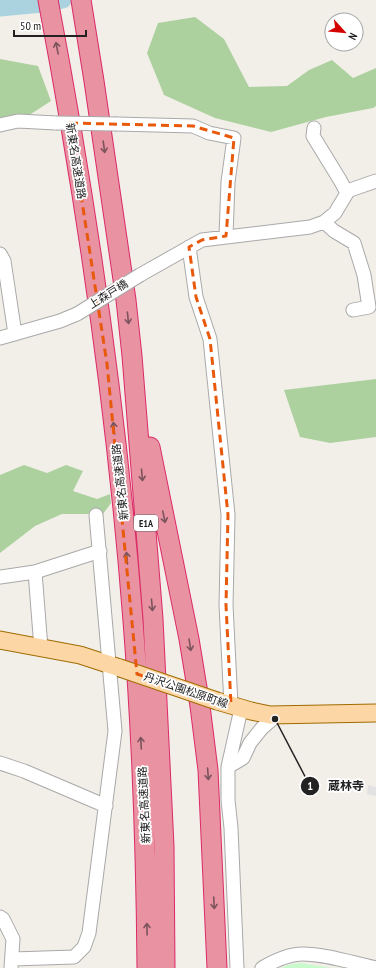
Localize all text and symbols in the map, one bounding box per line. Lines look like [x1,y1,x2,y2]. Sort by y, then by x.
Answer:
scale bar [14,12,86,38]
north arrow [324,12,364,52]
text: 50 m [20,18,41,33]
text: N [345,31,360,42]
one-way arrow [53,41,61,54]
street label: 新東名高速道路 [63,122,89,200]
one-way arrow [100,141,108,154]
street label: 上森戸橋 [86,276,130,312]
one-way arrow [124,311,132,324]
one-way arrow [110,422,118,435]
street label: 新東名高速道路 [109,443,131,521]
one-way arrow [138,468,145,481]
one-way arrow [160,511,168,524]
road number: E1A [134,515,158,531]
one-way arrow [124,552,131,565]
one-way arrow [149,598,156,611]
one-way arrow [186,638,194,651]
street label: 丹沢公園松原町線 [142,669,230,711]
one-way arrow [137,737,145,750]
street label: 新東名高速道路 [135,766,153,844]
one-way arrow [204,767,211,780]
callout: 蔵林寺 [300,774,372,798]
text: 1 [307,778,313,793]
text: 蔵林寺 [328,778,364,793]
one-way arrow [211,896,218,909]
one-way arrow [143,923,151,936]

